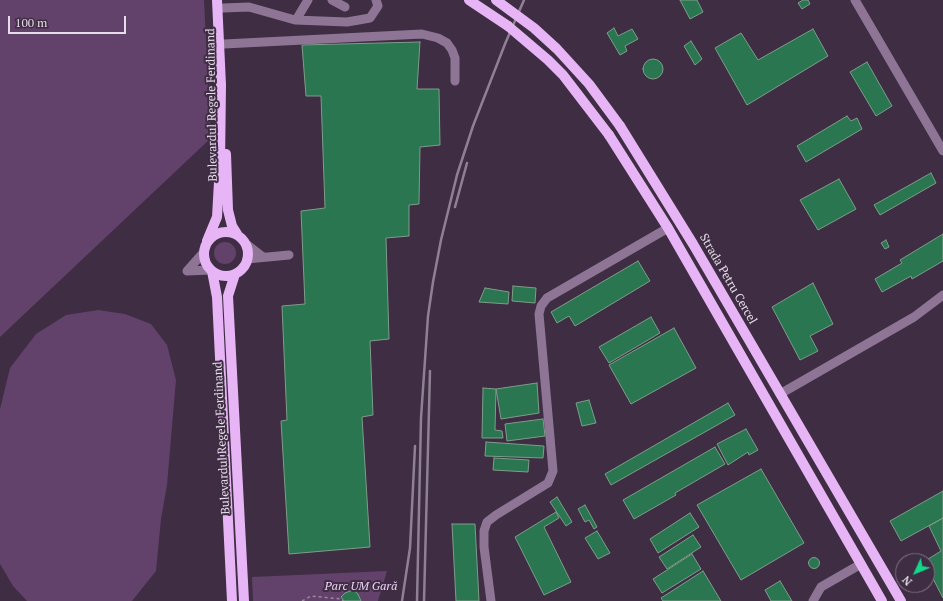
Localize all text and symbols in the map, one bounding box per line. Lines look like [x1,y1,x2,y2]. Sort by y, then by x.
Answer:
scale bar [10,8,128,34]
text: 100 m [15,15,47,30]
street label: Bulevardul Regele Ferdinand [203,28,221,182]
street label: Strada Petru Cercel [696,231,760,327]
street label: Bulevardul Regele Ferdinand [211,361,233,515]
north arrow [895,553,935,593]
text: N [899,573,915,589]
park label: Parc UM Gară [325,580,397,594]

